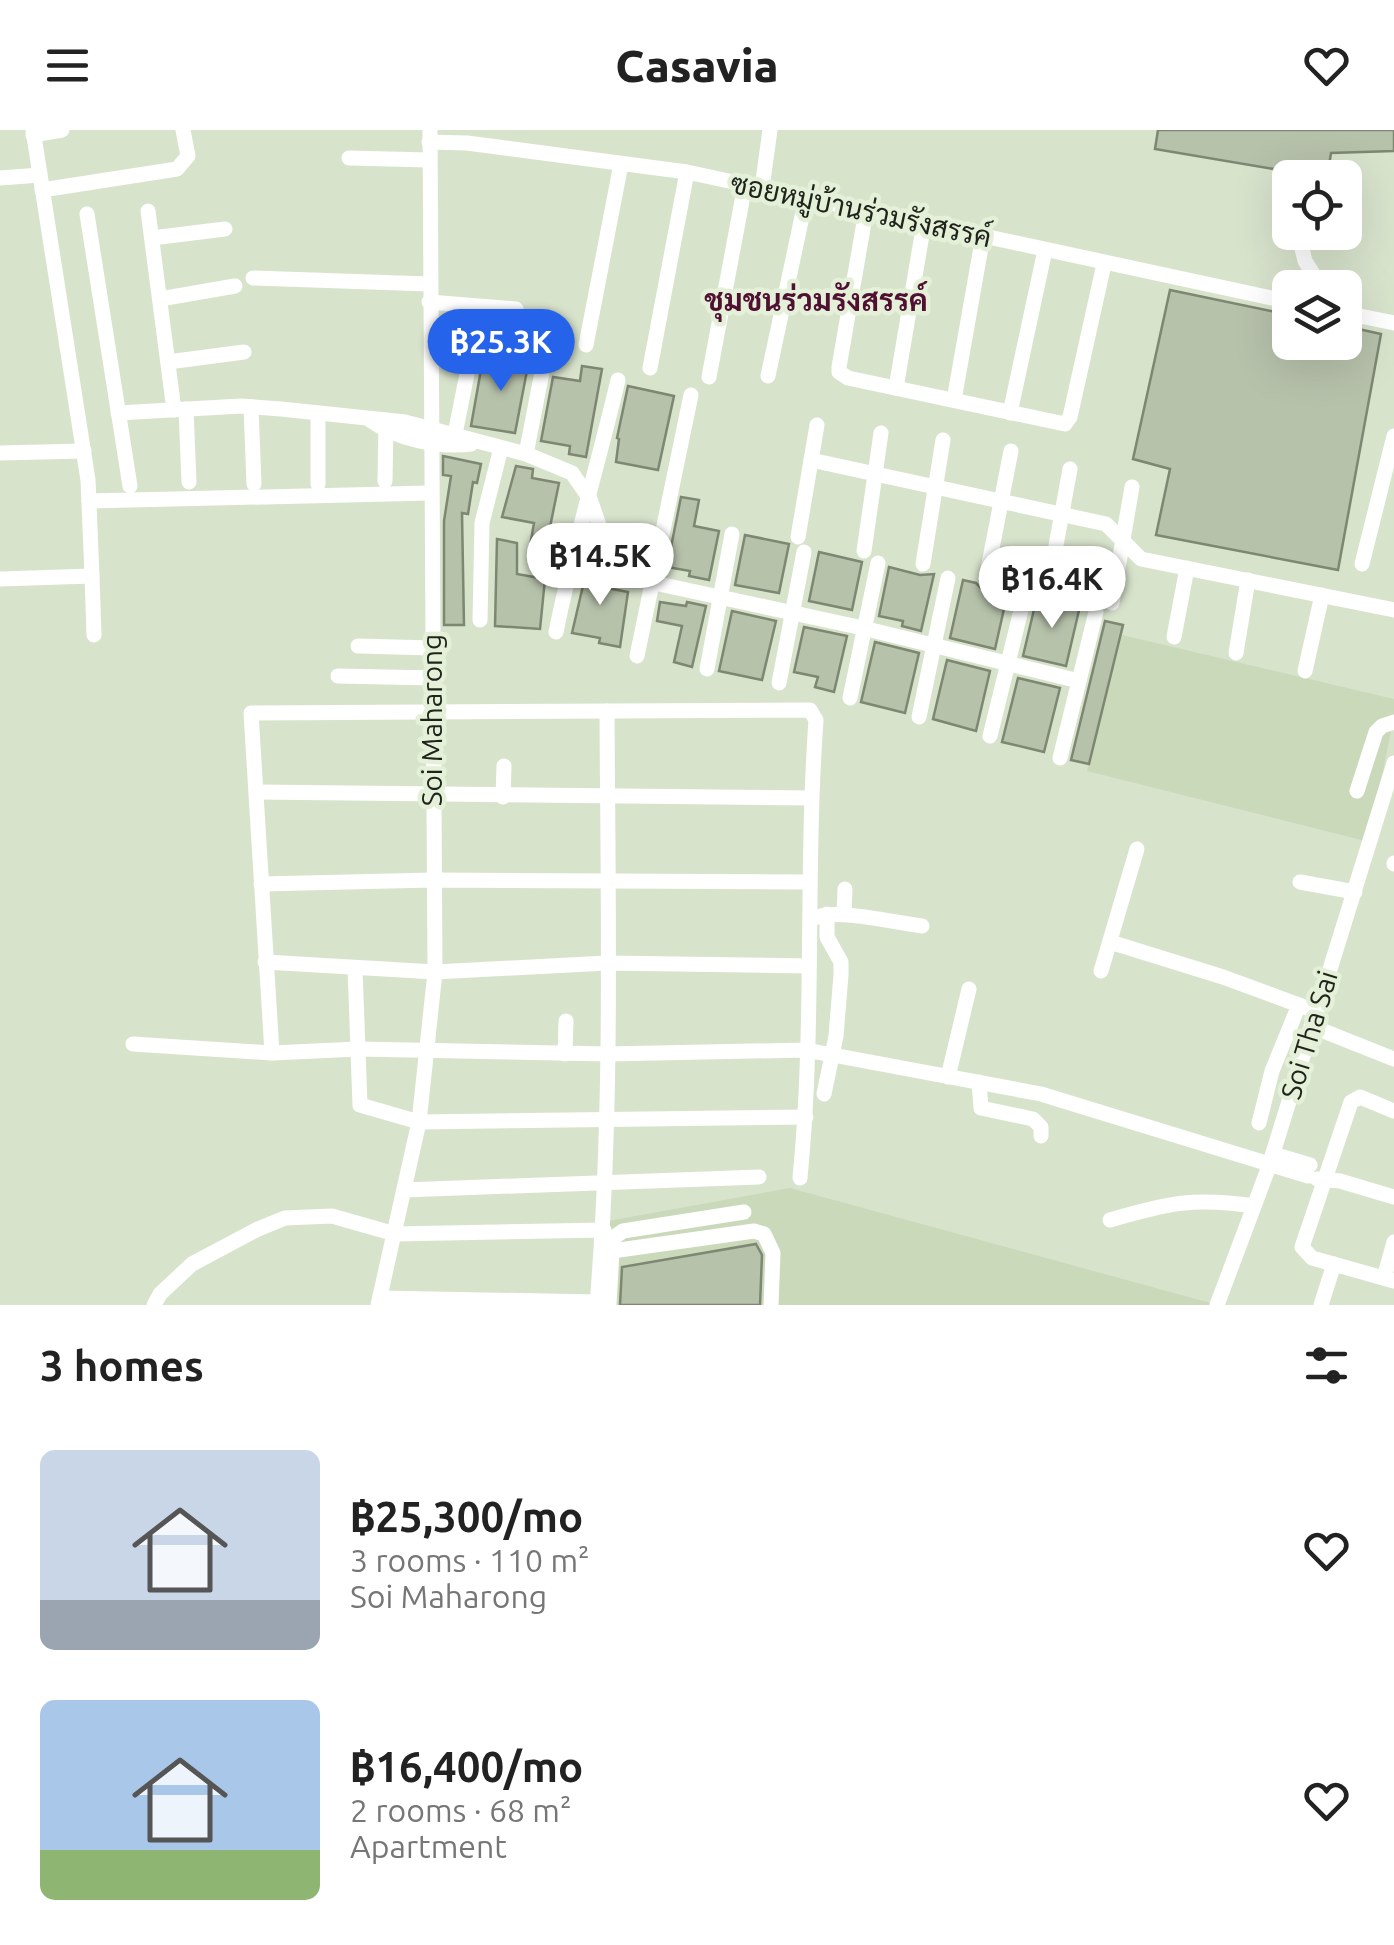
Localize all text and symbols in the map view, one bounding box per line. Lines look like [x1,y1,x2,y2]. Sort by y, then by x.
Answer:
icon: menu [40,38,95,93]
icon: heart [1299,38,1354,93]
text: Casavia [615,40,779,91]
map controls [1272,160,1362,360]
button: locate [1272,160,1362,250]
street label: ซอยหมู่บ้านร่วมรังสรรค์ [727,164,995,257]
button: layers [1272,270,1362,360]
district label: ชุมชนร่วมรังสรรค์ [704,281,928,322]
pin: ฿25.3K [420,309,582,394]
text: ฿25.3K [450,323,552,359]
pin: ฿14.5K [519,523,681,608]
text: ฿14.5K [549,537,651,573]
pin: ฿16.4K [971,546,1133,631]
text: ฿16.4K [1001,560,1103,596]
street label: Soi Maharong [416,634,447,806]
street label: Soi Tha Sai [1274,967,1343,1103]
icon: filters [1299,1338,1354,1393]
text: 3 homes [40,1342,204,1389]
icon: home [120,1490,240,1610]
text: ฿25,300/mo [350,1493,583,1540]
icon: heart [1299,1523,1354,1578]
text: 3 rooms · 110 m² [350,1542,590,1578]
text: Soi Maharong [350,1578,547,1614]
icon: home [120,1740,240,1860]
text: ฿16,400/mo [350,1743,583,1790]
icon: heart [1299,1773,1354,1828]
text: 2 rooms · 68 m² [350,1792,571,1828]
text: Apartment [350,1828,507,1864]

